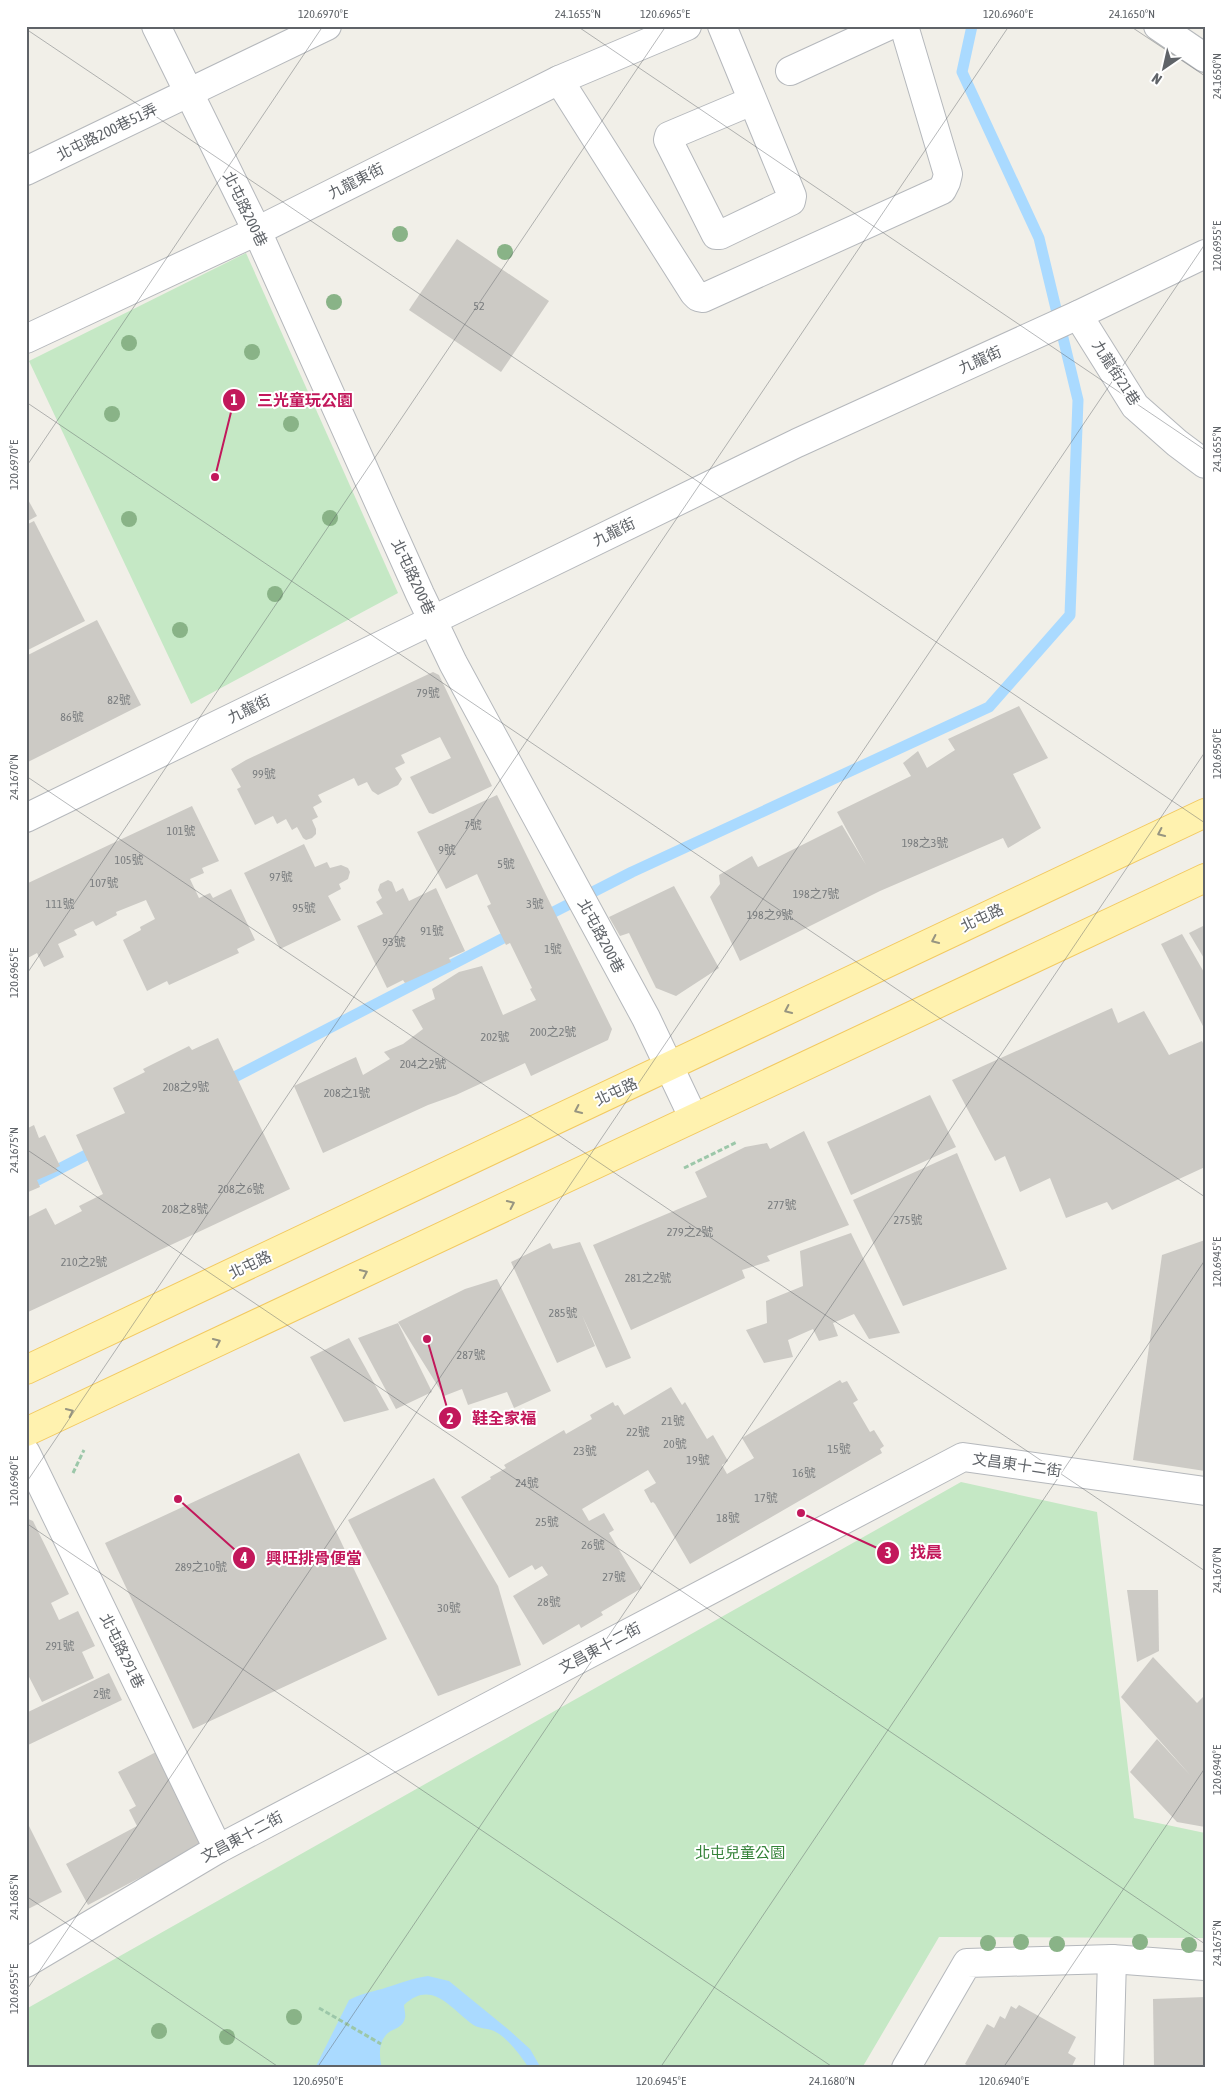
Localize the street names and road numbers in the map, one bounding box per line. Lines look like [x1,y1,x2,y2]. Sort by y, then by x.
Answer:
street label: 北屯路200巷51弄 [54,100,160,163]
street label: 九龍東街 [325,159,386,202]
street label: 北屯路200巷 [220,169,271,249]
street label: 九龍街21巷 [1089,337,1144,408]
street label: 九龍街 [956,343,1004,376]
street label: 九龍街 [590,514,638,549]
street label: 北屯路200巷 [389,536,438,617]
street label: 九龍街 [225,691,273,726]
street label: 北屯路200巷 [575,896,628,976]
street label: 北屯路 [958,900,1006,935]
street label: 北屯路 [592,1074,640,1109]
street label: 北屯路 [226,1247,274,1282]
street label: 文昌東十二街 [971,1450,1063,1479]
street label: 北屯路291巷 [97,1611,148,1691]
street label: 文昌東十二街 [556,1619,643,1676]
street label: 文昌東十二街 [198,1808,285,1865]

